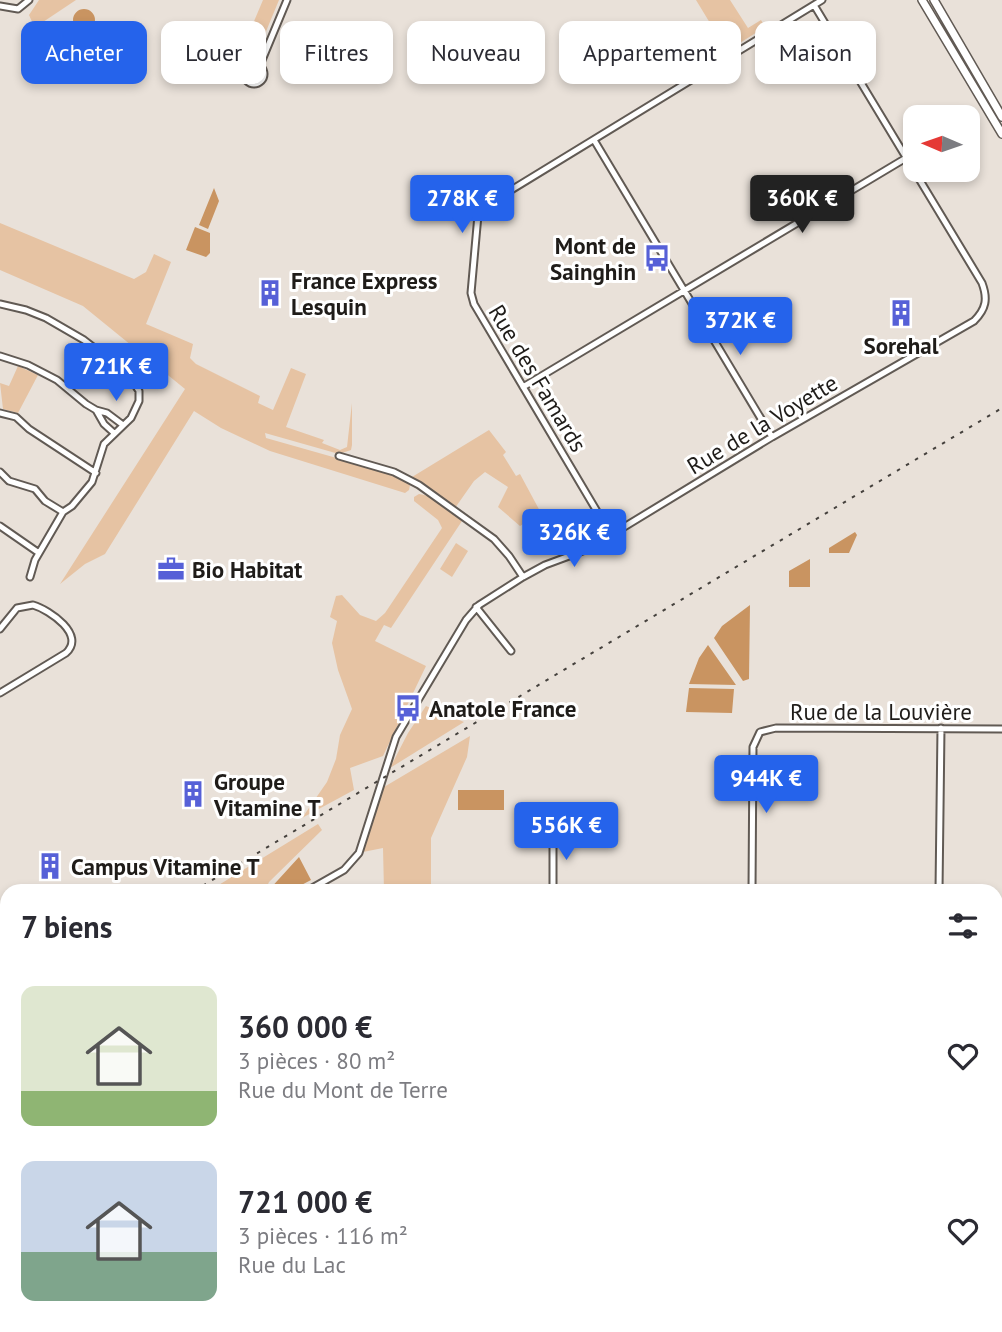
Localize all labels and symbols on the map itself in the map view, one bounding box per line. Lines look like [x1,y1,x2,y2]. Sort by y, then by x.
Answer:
north arrow [903,105,980,182]
pin: 278K € [405,176,519,235]
pin: 360K € [745,176,859,235]
place label: Mont de Sainghin [550,231,636,286]
bus stop icon: Mont de Sainghin [642,243,672,273]
place label: France Express Lesquin [291,266,438,321]
building icon: France Express Lesquin [255,278,285,308]
pin: 372K € [683,298,797,357]
building icon: Sorehal [886,298,916,328]
street label: Rue des Famards [483,299,593,457]
place label: Sorehal [863,331,939,360]
pin: 721K € [59,344,173,403]
street label: Rue de la Voyette [681,368,843,480]
pin: 326K € [517,510,631,569]
office icon: Bio Habitat [156,554,186,584]
place label: Bio Habitat [192,555,302,584]
bus stop icon: Anatole France [393,693,423,723]
place label: Anatole France [429,694,576,723]
street label: Rue de la Louvière [790,697,972,726]
pin: 944K € [709,756,823,815]
place label: Groupe Vitamine T [213,767,320,822]
building icon: Groupe Vitamine T [178,779,208,809]
pin: 556K € [509,802,623,862]
building icon: Campus Vitamine T [35,851,65,881]
place label: Campus Vitamine T [71,852,260,881]

